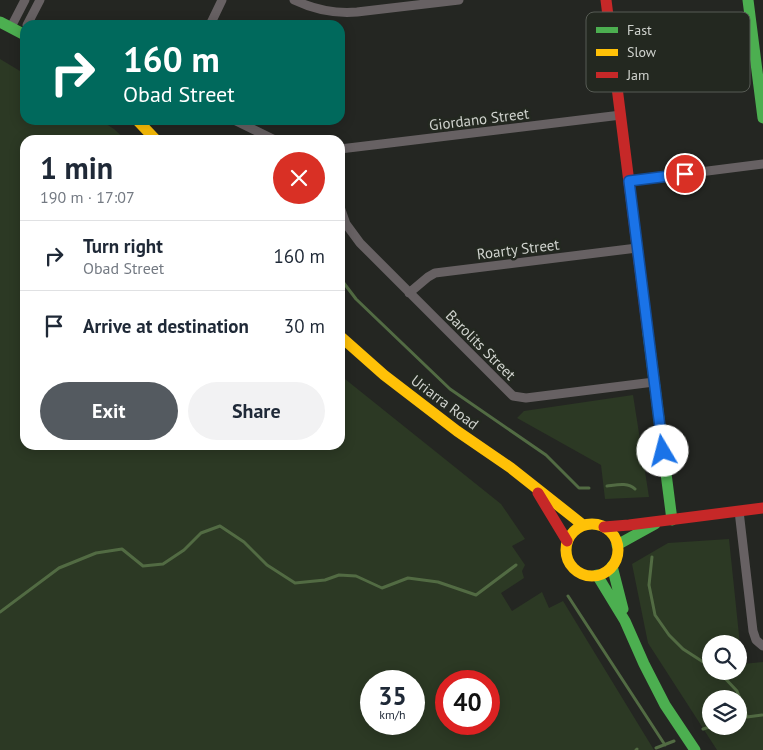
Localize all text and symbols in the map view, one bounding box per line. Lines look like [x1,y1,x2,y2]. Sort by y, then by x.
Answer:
legend [586,12,750,92]
text: Fast [627,21,652,39]
text: 160 m [123,36,220,82]
icon: right [40,40,105,105]
text: Slow [627,43,657,61]
text: Jam [626,66,649,84]
text: Obad Street [123,80,235,108]
street label: Giordano Street [428,103,530,135]
text: 1 min [40,148,113,187]
button: close [273,152,325,204]
pin [664,153,706,195]
icon: arrive [671,160,699,188]
text: 190 m · 17:07 [40,187,135,207]
text: Turn right [83,234,163,258]
street label: Roarty Street [476,235,560,263]
icon: right [40,242,68,270]
text: 160 m [273,244,325,268]
text: Obad Street [83,258,164,278]
street label: Barolits Street [442,306,520,384]
icon: arrive [40,312,68,340]
text: Arrive at destination [83,314,249,338]
text: 30 m [284,314,325,338]
street label: Uriarra Road [407,370,483,434]
button: Exit [40,382,178,440]
button: Share [188,382,325,440]
position arrow [636,424,688,476]
map controls [702,635,747,735]
button: search [702,635,747,680]
speed limit sign: 40 [435,670,500,735]
text: 35 [378,680,407,712]
button: layers [702,690,747,735]
text: km/h [379,707,406,722]

